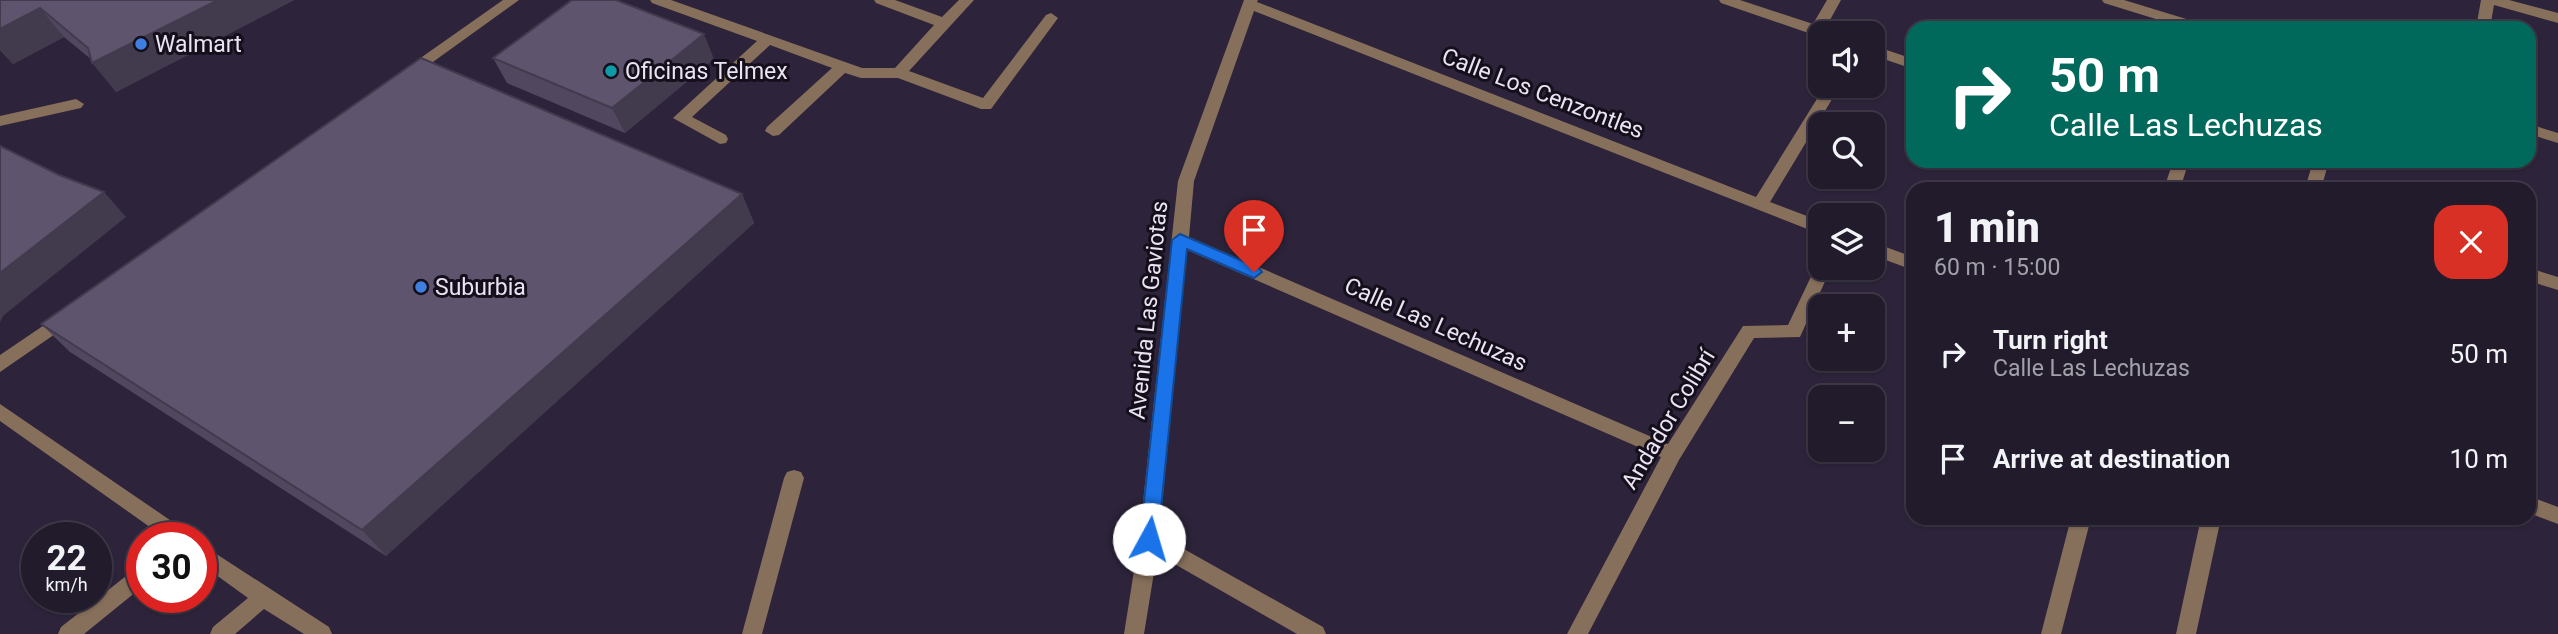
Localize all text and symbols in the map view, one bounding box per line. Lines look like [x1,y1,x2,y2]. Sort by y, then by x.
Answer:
map controls [1808,21,1885,462]
button: sound [1808,21,1885,98]
place label: Walmart [155,31,242,58]
marker: Walmart [133,36,149,52]
street label: Calle Los Cenzontles [1438,43,1647,144]
text: 50 m [2049,47,2160,104]
icon: right [1934,49,2025,140]
place label: Oficinas Telmex [625,58,788,85]
marker: Oficinas Telmex [603,63,619,79]
text: Calle Las Lechuzas [2049,106,2323,144]
button: search [1808,112,1885,189]
street label: Avenida Las Gaviotas [1124,200,1173,421]
pin [1224,200,1284,272]
button: layers [1808,203,1885,280]
text: 1 min [1934,203,2040,252]
button: close [2434,205,2508,279]
icon: arrive [1235,211,1273,249]
text: 60 m · 15:00 [1934,254,2060,281]
street label: Calle Las Lechuzas [1340,272,1531,377]
place label: Suburbia [435,274,526,301]
marker: Suburbia [413,279,429,295]
button: + [1808,294,1885,371]
text: Turn right [1993,325,2108,355]
icon: right [1934,335,1972,373]
text: 50 m [2450,339,2508,369]
street label: Andador Colibrí [1616,343,1721,494]
text: Calle Las Lechuzas [1993,355,2190,382]
button: − [1808,385,1885,462]
icon: arrive [1934,440,1972,478]
text: Arrive at destination [1993,444,2230,474]
text: 10 m [2450,444,2508,474]
position arrow [1112,502,1186,576]
speed limit sign: 30 [126,522,217,613]
text: 22 [46,538,87,579]
text: km/h [45,574,88,595]

